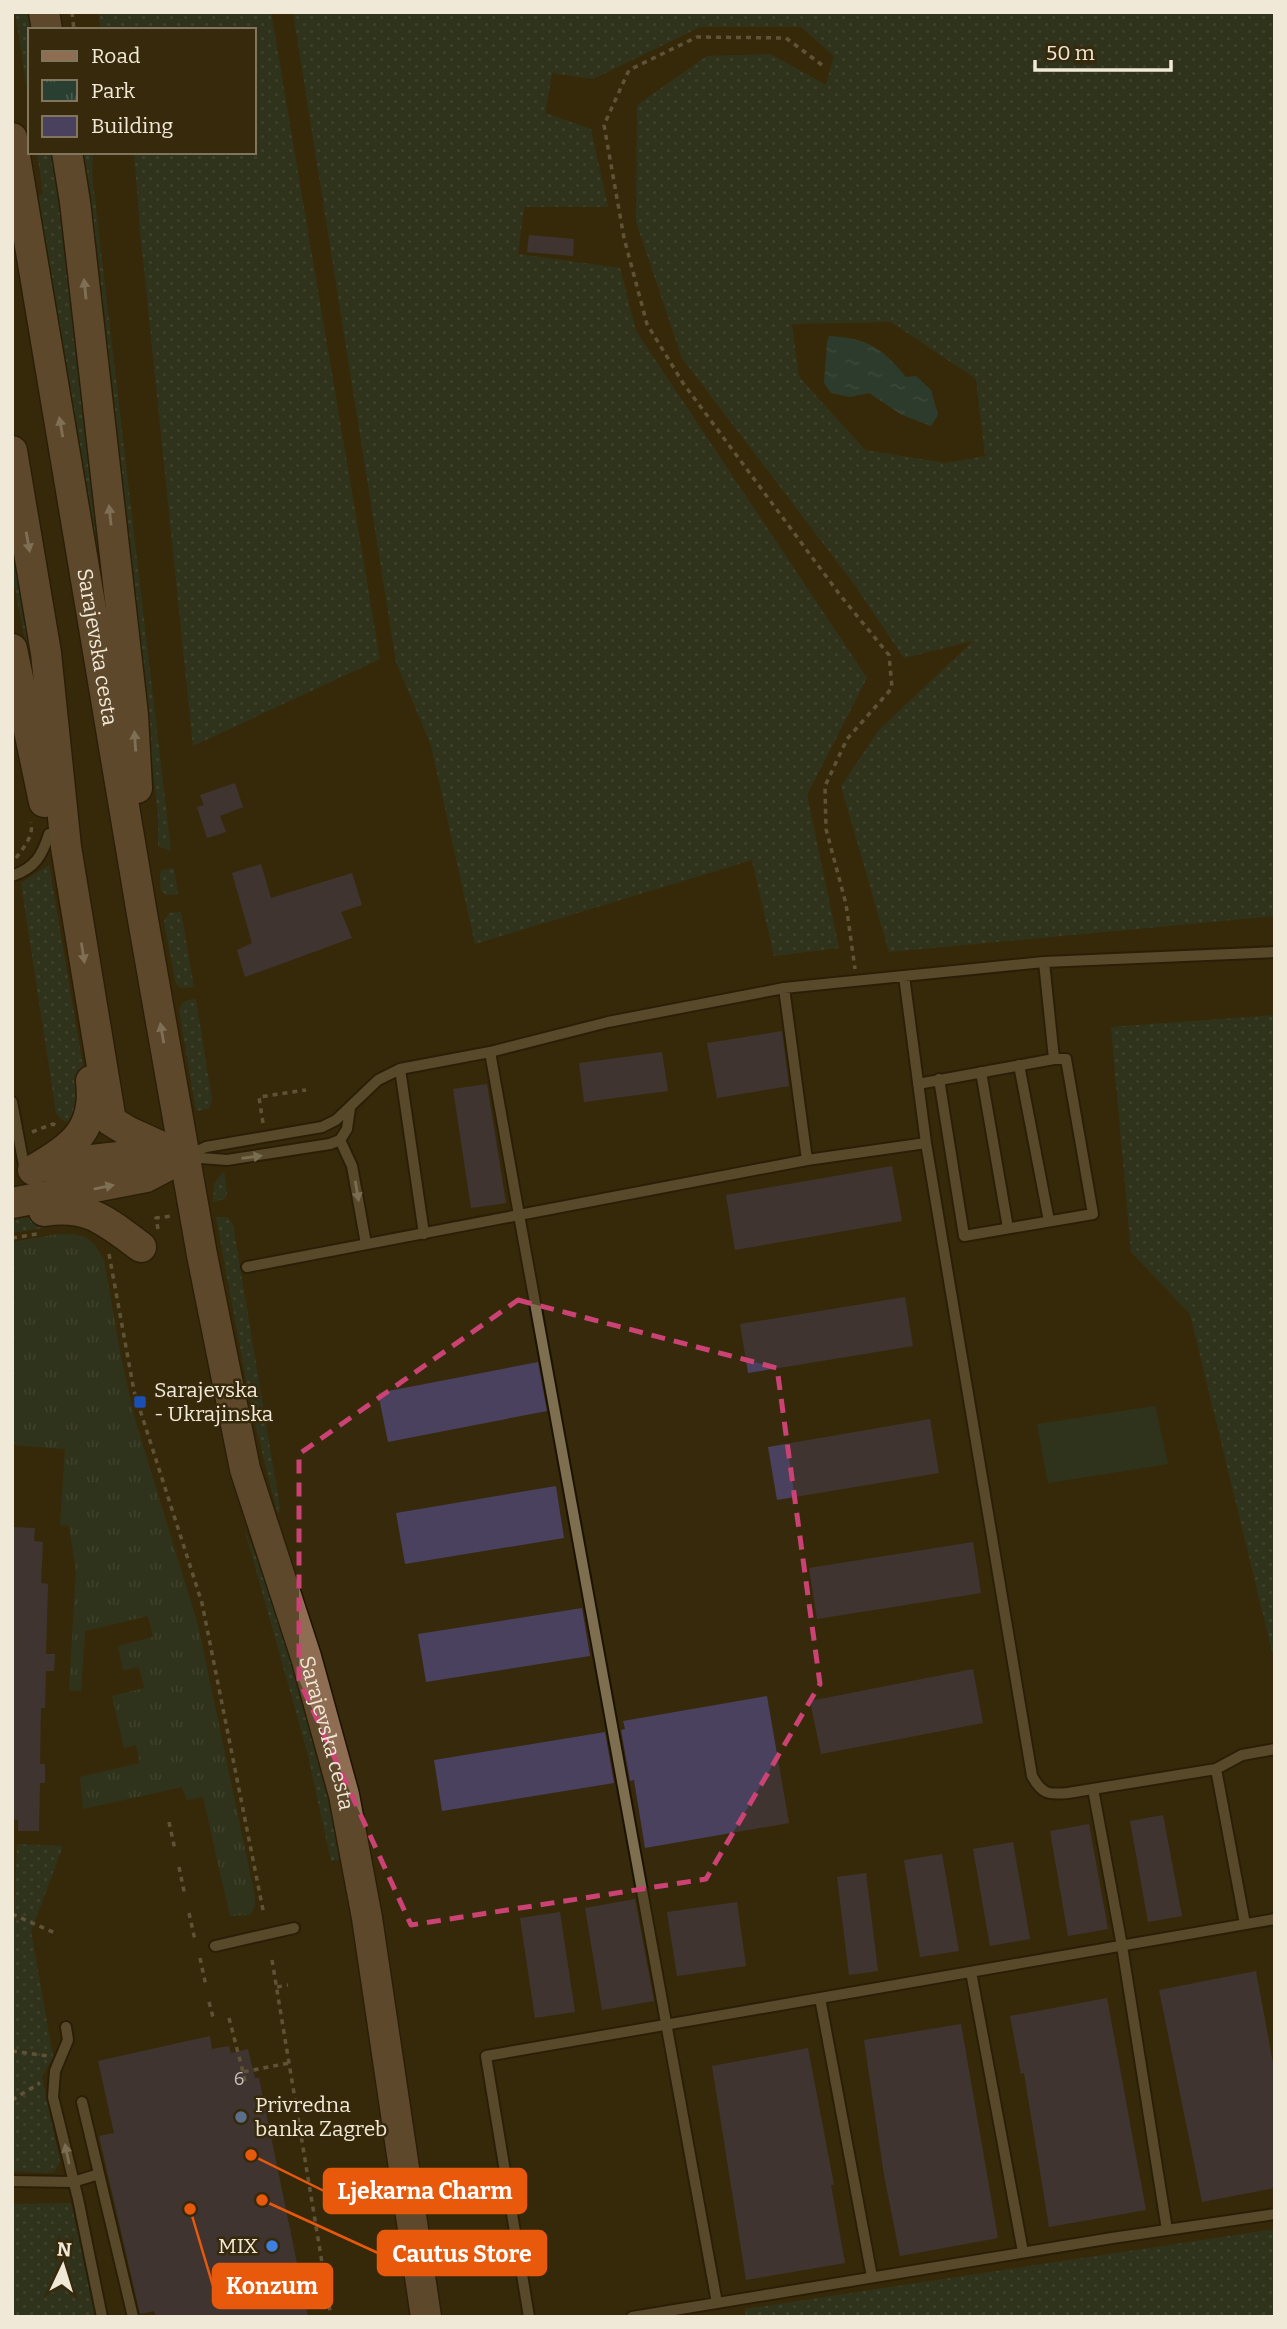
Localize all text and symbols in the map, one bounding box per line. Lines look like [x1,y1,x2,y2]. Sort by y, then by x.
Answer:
legend [28,28,256,154]
scale bar [1035,28,1172,72]
text: 50 m [1046,40,1095,66]
text: Road [91,43,140,69]
text: Park [91,78,135,104]
text: Building [91,113,174,139]
one-way arrow [79,278,90,300]
one-way arrow [55,416,66,438]
one-way arrow [105,504,116,526]
one-way arrow [23,531,34,553]
street label: Sarajevska cesta [71,566,123,728]
one-way arrow [129,730,140,752]
one-way arrow [78,942,89,964]
one-way arrow [156,1022,167,1044]
one-way arrow [241,1151,263,1162]
one-way arrow [352,1180,363,1202]
one-way arrow [93,1181,115,1192]
place label: Sarajevska - Ukrajinska [154,1377,274,1427]
marker: Sarajevska - Ukrajinska [132,1394,148,1410]
street label: Sarajevska cesta [293,1653,360,1813]
house number: 6 [234,2068,244,2090]
place label: Privredna banka Zagreb [255,2092,387,2142]
marker: Privredna banka Zagreb [233,2109,249,2125]
one-way arrow [61,2143,72,2165]
callout: Ljekarna Charm [324,2169,526,2213]
text: Ljekarna Charm [338,2177,512,2205]
north arrow [28,2231,98,2301]
callout: Cautus Store [378,2231,546,2275]
place label: MIX [218,2233,258,2259]
text: N [56,2238,73,2262]
marker: MIX [264,2238,280,2254]
text: Cautus Store [392,2240,532,2268]
callout: Konzum [213,2264,332,2308]
text: Konzum [226,2272,318,2300]

